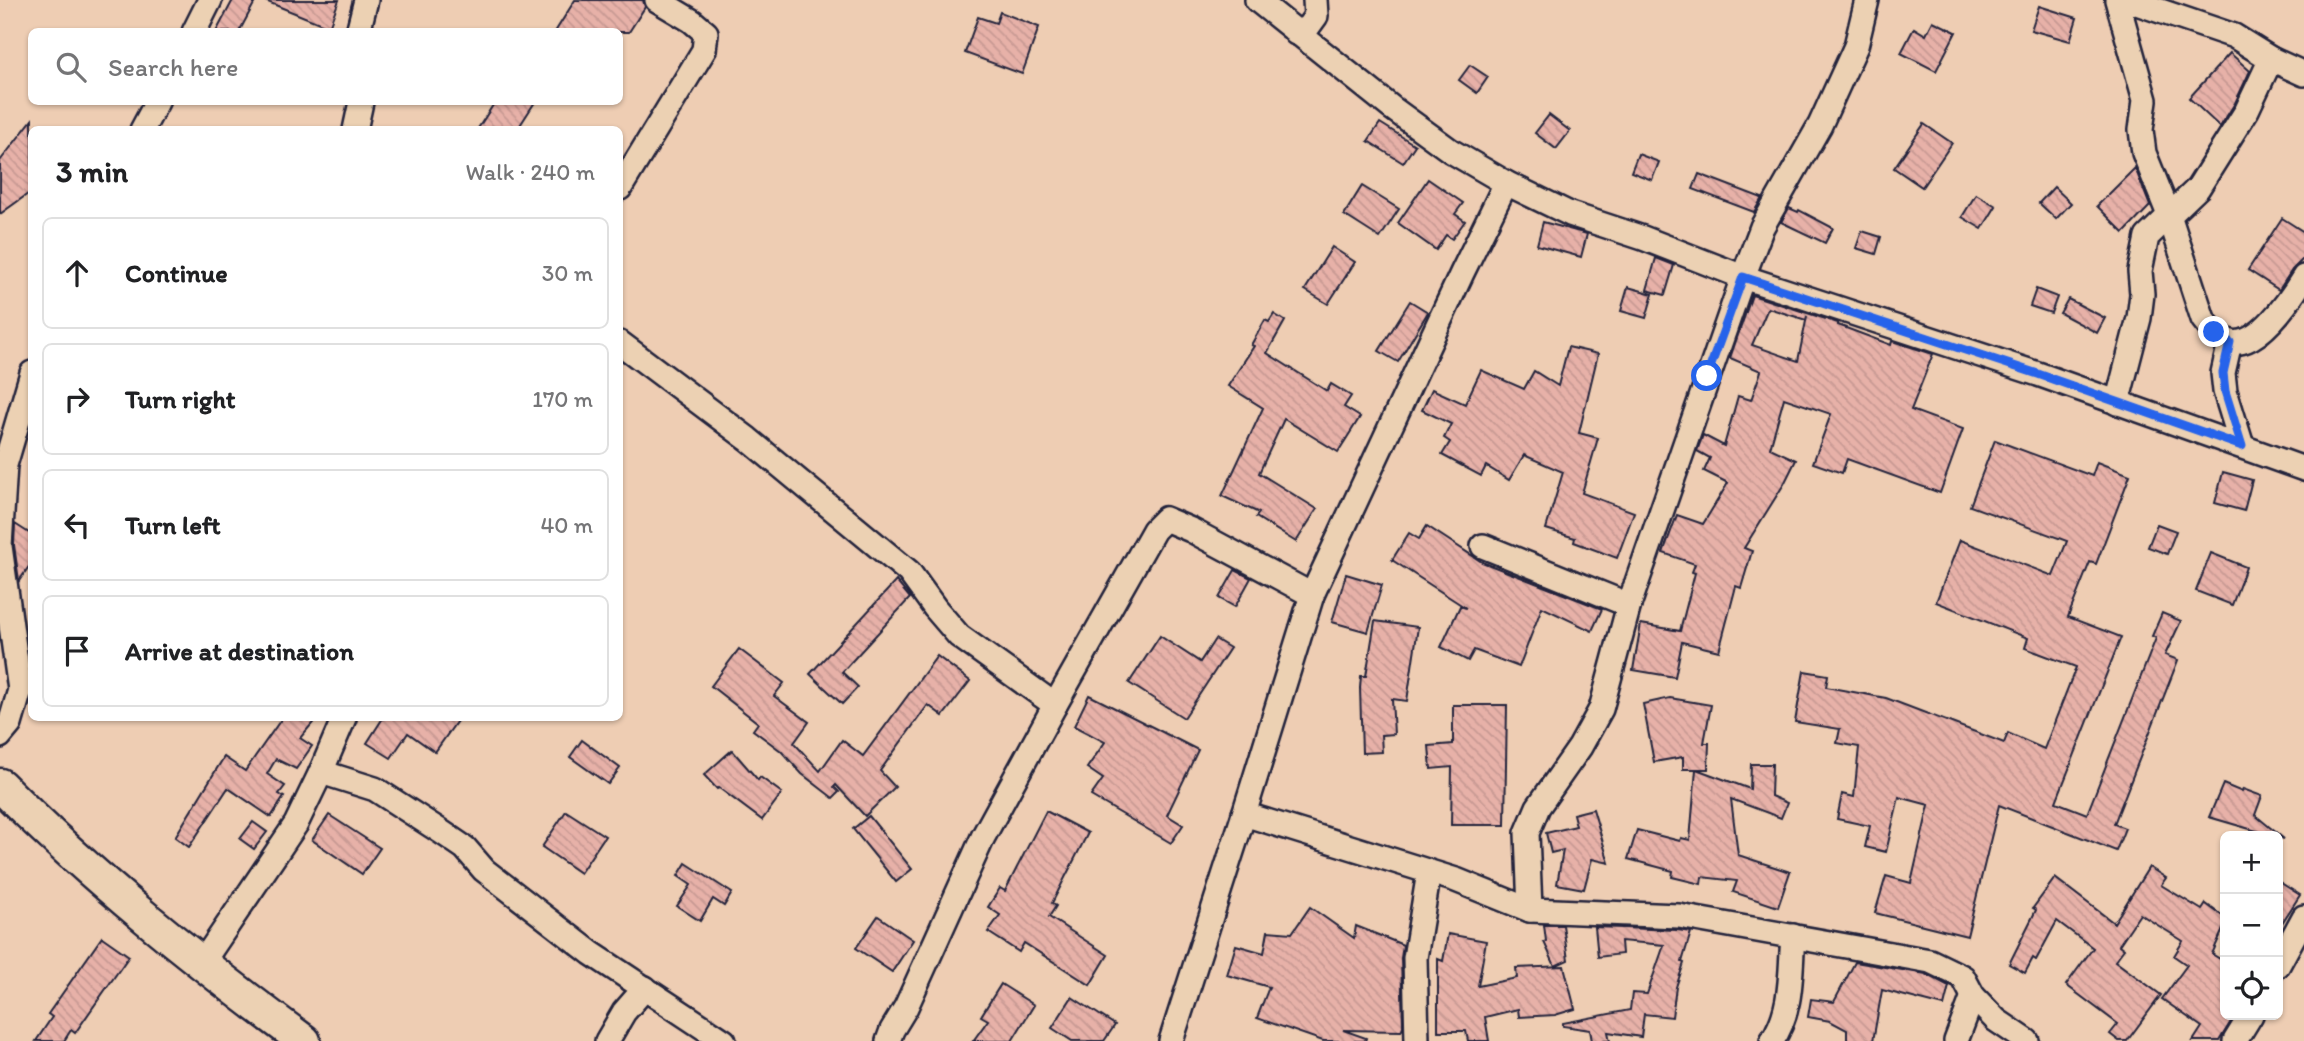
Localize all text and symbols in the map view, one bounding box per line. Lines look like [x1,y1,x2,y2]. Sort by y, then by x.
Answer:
search box [28,28,623,105]
icon: search [52,48,90,86]
text: Search here [108,51,238,83]
text: 3 min [56,153,128,190]
text: Walk · 240 m [465,158,595,186]
icon: ahead [58,254,96,292]
text: Continue [125,257,228,289]
text: 30 m [542,259,593,287]
route end [2198,316,2229,347]
route start [1691,360,1722,391]
icon: right [58,380,96,418]
text: Turn right [125,383,236,415]
text: 170 m [532,385,593,413]
icon: left [58,506,96,544]
text: Turn left [125,509,221,541]
text: 40 m [540,511,593,539]
icon: arrive [58,632,96,670]
text: Arrive at destination [125,635,354,667]
map controls [2220,831,2283,1020]
button: + [2220,831,2283,894]
button: − [2220,894,2283,957]
button: locate [2220,957,2283,1020]

